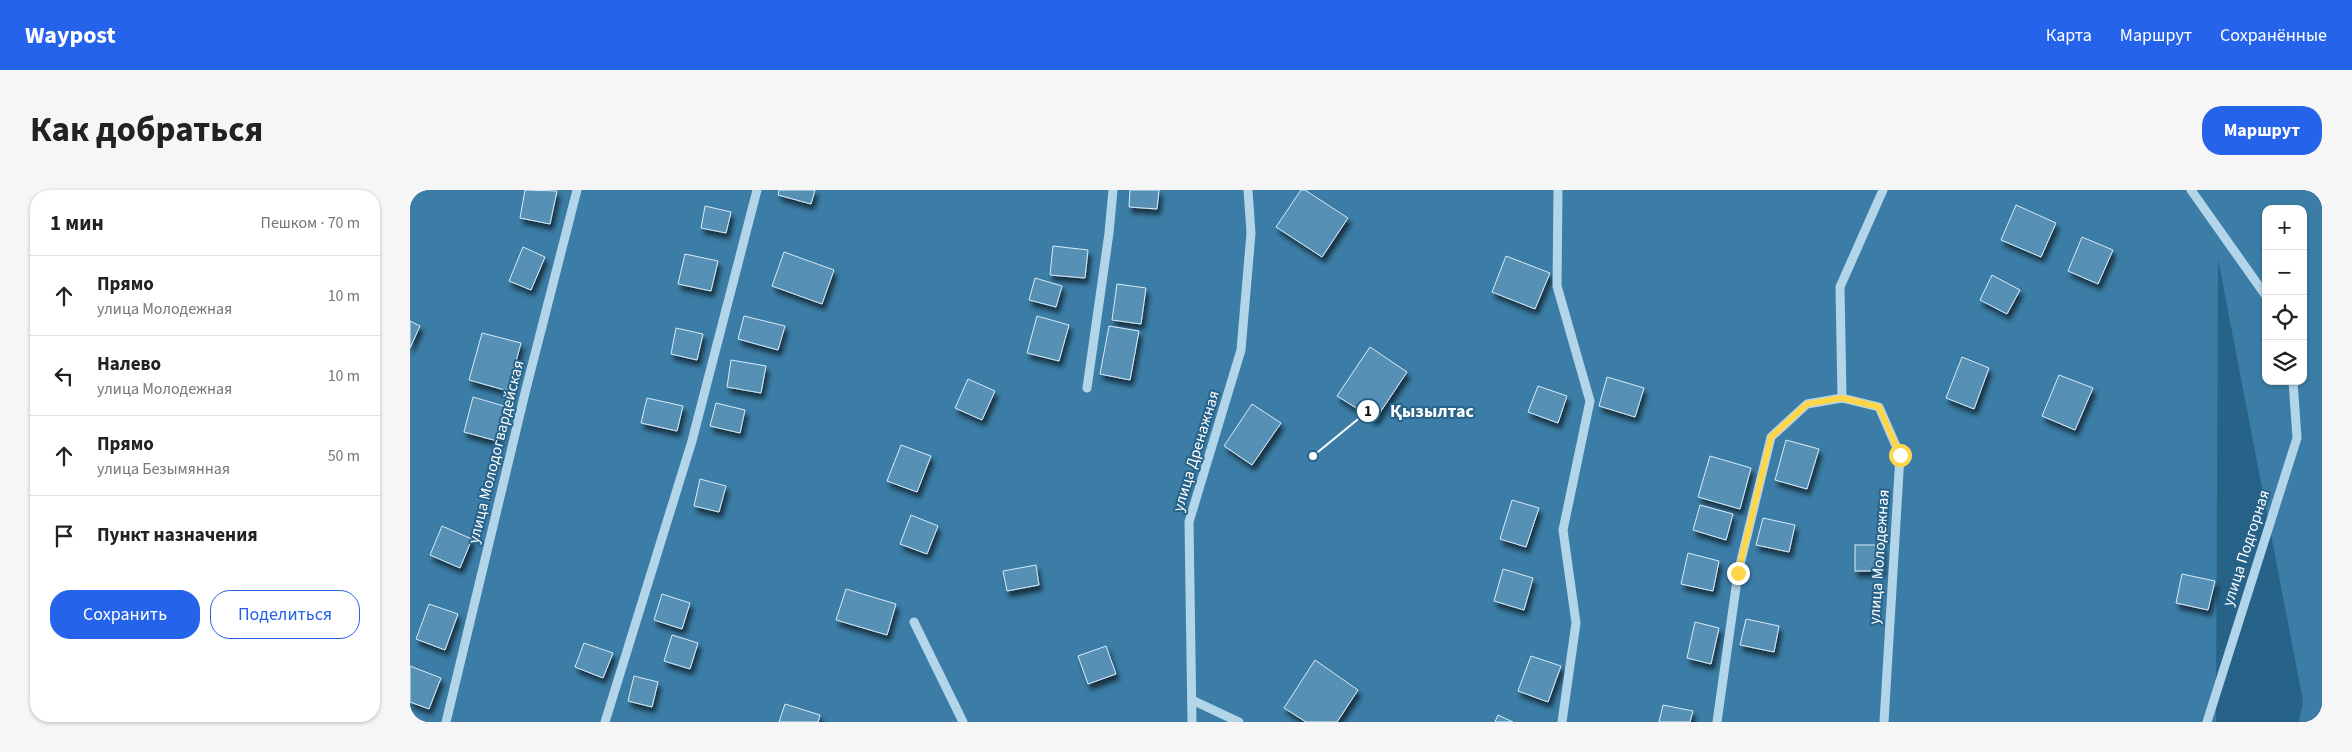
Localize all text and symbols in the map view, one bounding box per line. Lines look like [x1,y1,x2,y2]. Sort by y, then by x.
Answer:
text: Waypost [25,18,116,53]
text: Карта [2046,23,2092,48]
text: Маршрут [2120,23,2192,48]
text: Сохранённые [2220,23,2327,48]
text: Как добраться [30,105,263,155]
button: Маршрут [2202,106,2322,155]
map controls [2262,205,2307,385]
button: + [2262,205,2307,250]
text: 1 мин [50,208,104,238]
text: Пешком · 70 m [261,212,360,234]
button: − [2262,250,2307,295]
text: Прямо [97,271,154,298]
icon: ahead [50,282,78,310]
text: 10 m [328,285,360,307]
button: locate [2262,295,2307,340]
text: улица Молодежная [97,298,232,320]
button: layers [2262,340,2307,385]
text: Налево [97,351,161,378]
street label: улица Молодогвардейская [463,358,529,546]
icon: left [50,362,78,390]
text: 10 m [328,365,360,387]
text: улица Молодежная [97,378,232,400]
street label: улица Дренажная [1167,388,1225,514]
callout: Қызылтас [1355,394,1484,427]
text: Қызылтас [1390,399,1475,424]
text: 1 [1364,401,1372,422]
text: Прямо [97,431,154,458]
icon: ahead [50,442,78,470]
route start [1889,444,1912,467]
text: 50 m [328,445,360,467]
text: улица Безымянная [97,458,230,480]
street label: улица Подгорная [2217,487,2275,609]
street label: улица Молодежная [1863,489,1895,625]
icon: arrive [50,522,78,550]
text: Пункт назначения [97,522,258,549]
route end [1727,562,1750,585]
button: Сохранить [50,590,200,639]
button: Поделиться [210,590,360,639]

